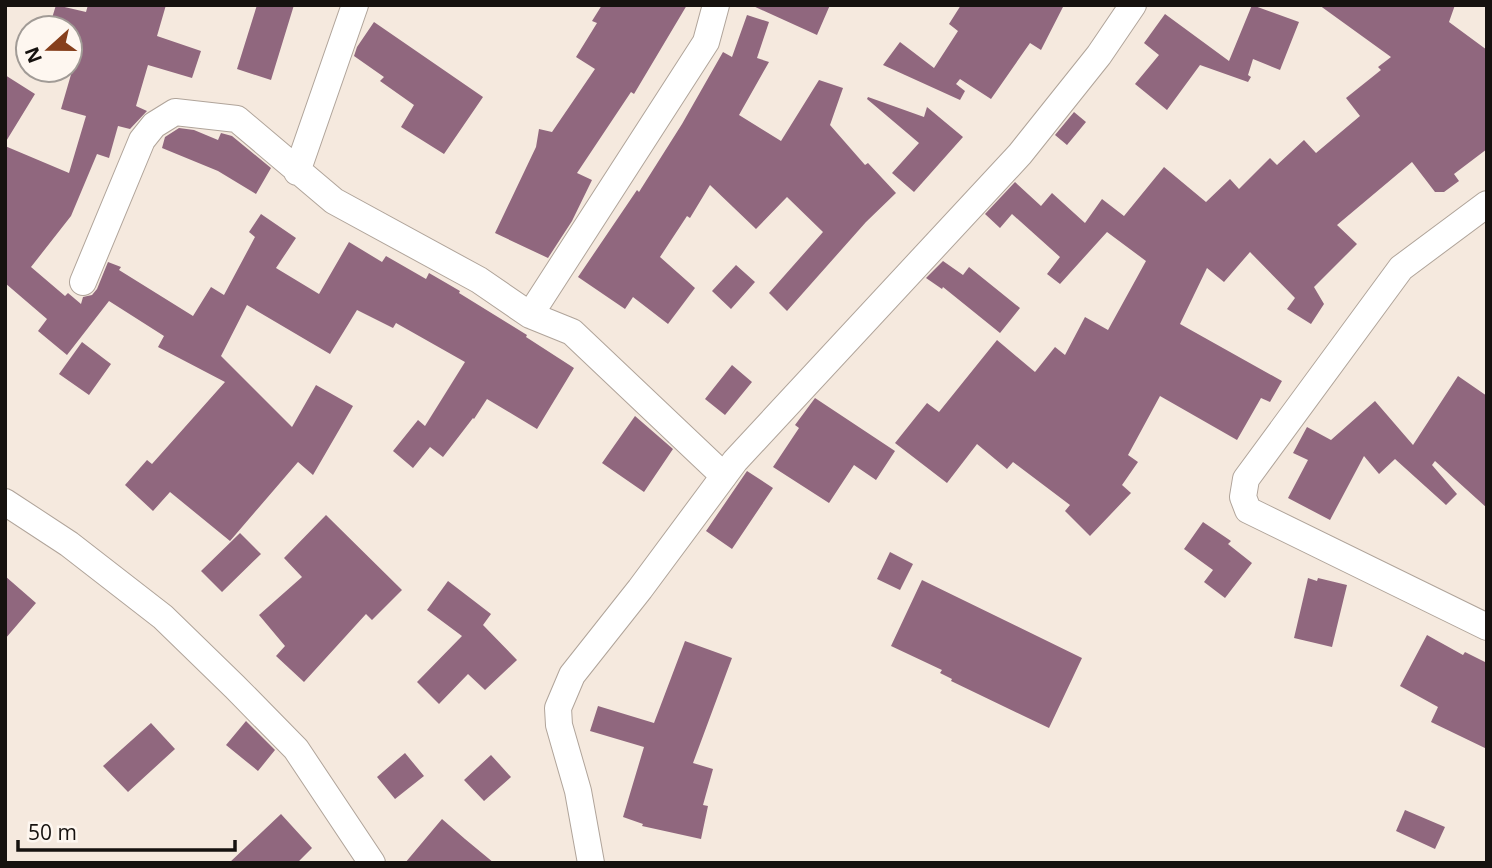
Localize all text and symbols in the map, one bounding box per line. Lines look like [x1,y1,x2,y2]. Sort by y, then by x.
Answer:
north arrow [14,14,84,84]
text: N [18,43,48,67]
scale bar [18,808,234,852]
text: 50 m [28,818,77,846]

